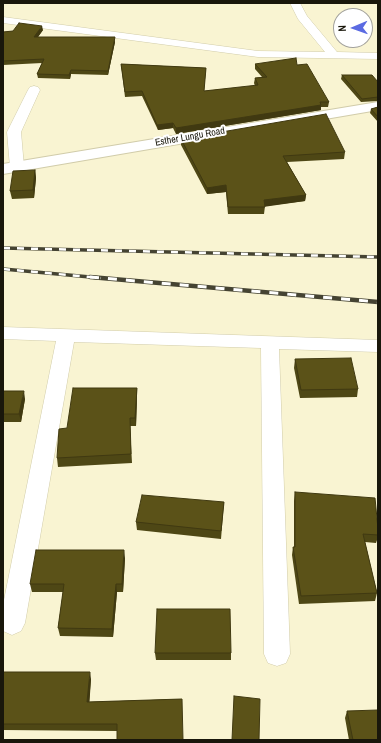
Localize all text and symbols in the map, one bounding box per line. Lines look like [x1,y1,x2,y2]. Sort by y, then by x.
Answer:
north arrow [333,8,373,48]
text: N [335,25,349,32]
street label: Esther Lungu Road [154,125,226,149]

